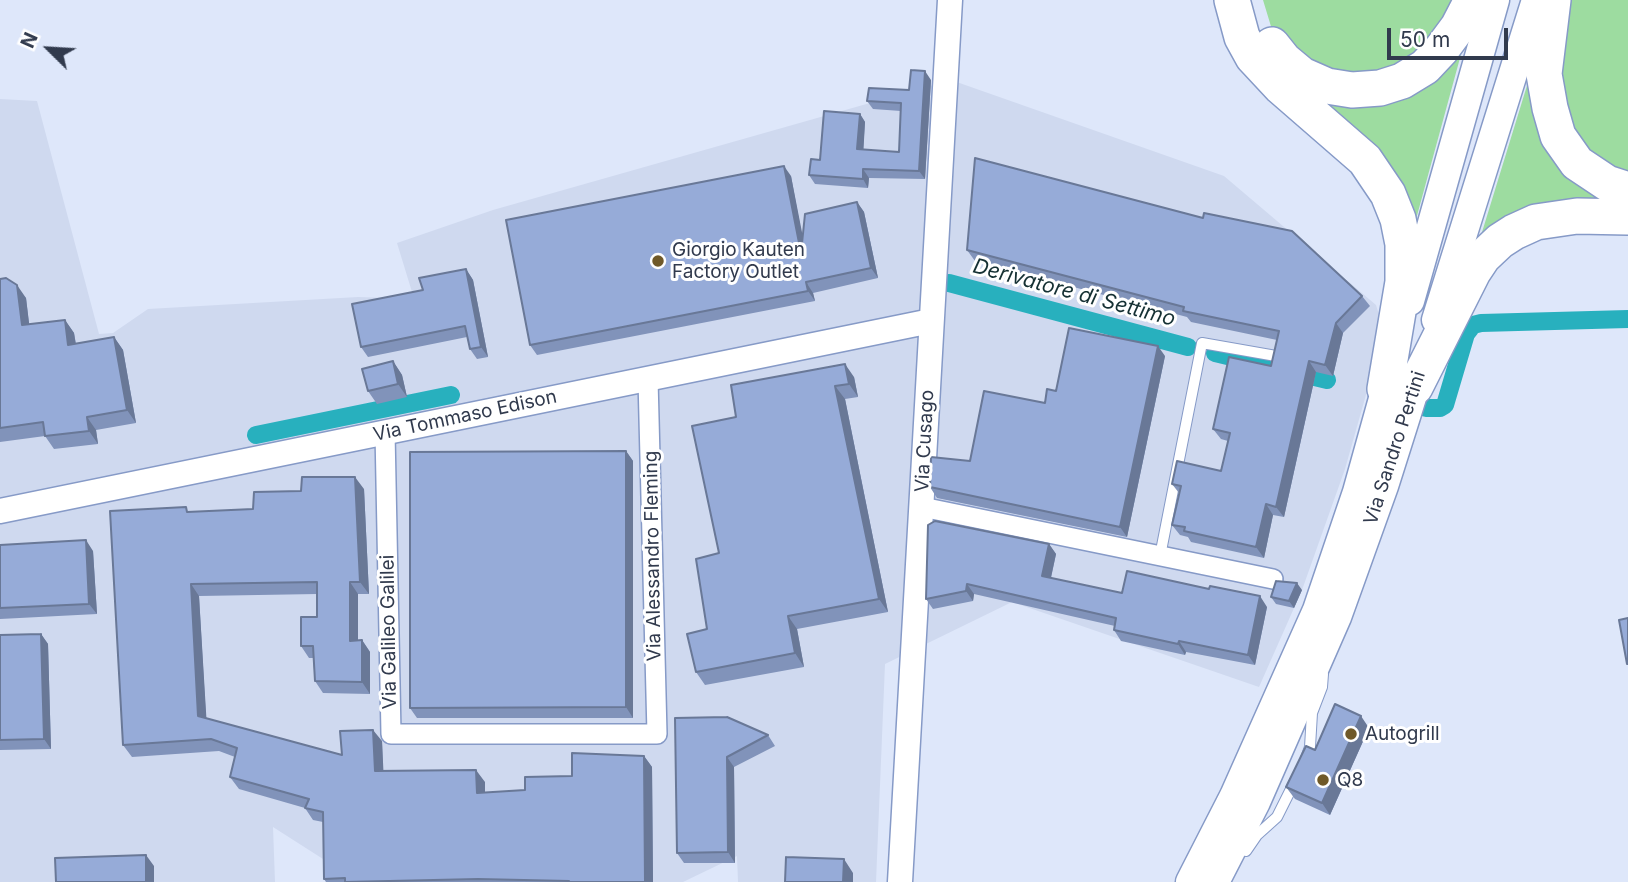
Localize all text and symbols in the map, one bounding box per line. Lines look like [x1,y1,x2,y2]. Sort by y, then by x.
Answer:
north arrow [14,14,84,84]
scale bar [1390,14,1511,58]
text: 50 m [1400,27,1450,52]
text: N [16,29,43,52]
place label: Giorgio Kauten Factory Outlet [672,239,805,283]
marker: Giorgio Kauten Factory Outlet [650,253,666,269]
water label: Derivatore di Settimo [970,254,1178,332]
street label: Via Sandro Pertini [1359,368,1431,528]
street label: Via Tommaso Edison [371,385,559,447]
street label: Via Cusago [911,389,939,493]
street label: Via Alessandro Fleming [640,450,666,662]
street label: Via Galileo Galilei [376,555,402,709]
place label: Autogrill [1365,723,1440,745]
marker: Autogrill [1343,726,1359,742]
place label: Q8 [1337,769,1363,791]
marker: Q8 [1315,772,1331,788]

